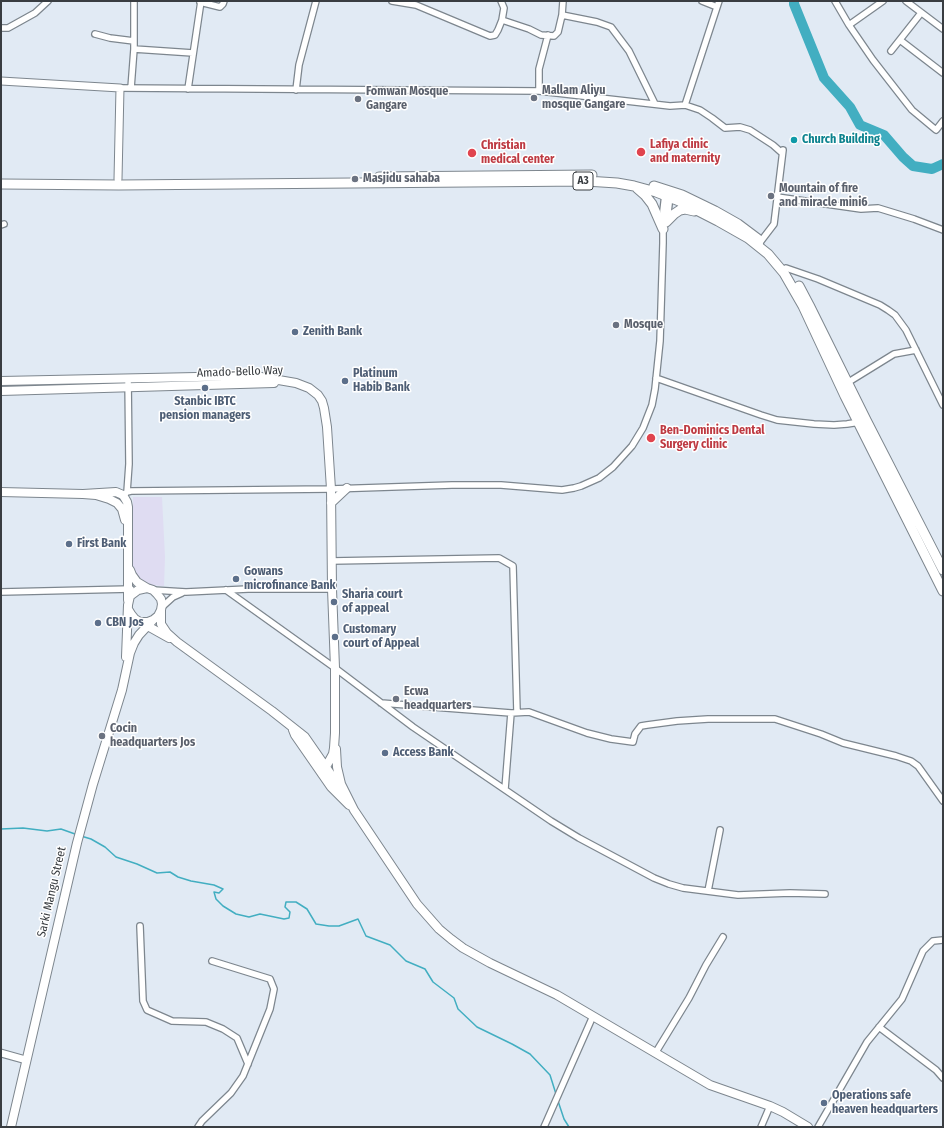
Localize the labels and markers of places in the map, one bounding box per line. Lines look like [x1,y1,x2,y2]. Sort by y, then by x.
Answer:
place label: Mallam Aliyu mosque Gangare [542,84,625,112]
place label: Fomwan Mosque Gangare [366,85,448,113]
marker: Mallam Aliyu mosque Gangare [529,93,539,103]
marker: Fomwan Mosque Gangare [353,94,363,104]
place label: Church Building [802,133,880,147]
marker: Church Building [789,135,799,145]
place label: Lafiya clinic and maternity [650,138,720,166]
place label: Christian medical center [481,139,554,167]
marker: Lafiya clinic and maternity [635,146,647,158]
marker: Christian medical center [466,147,478,159]
place label: Masjidu sahaba [363,172,440,186]
marker: Masjidu sahaba [350,174,360,184]
place label: Mountain of fire and miracle mini6 [779,182,868,210]
marker: Mountain of fire and miracle mini6 [766,191,776,201]
place label: Mosque [624,318,663,332]
marker: Mosque [611,320,621,330]
place label: Zenith Bank [303,325,362,339]
marker: Zenith Bank [290,327,300,337]
place label: Platinum Habib Bank [353,367,410,395]
marker: Platinum Habib Bank [340,376,350,386]
marker: Stanbic IBTC pension managers [200,383,210,393]
place label: Stanbic IBTC pension managers [159,395,251,423]
place label: Ben-Dominics Dental Surgery clinic [660,424,765,452]
marker: Ben-Dominics Dental Surgery clinic [645,432,657,444]
place label: First Bank [77,537,126,551]
marker: First Bank [64,539,74,549]
place label: Gowans microfinance Bank [244,565,336,593]
marker: Gowans microfinance Bank [231,574,241,584]
place label: Sharia court of appeal [342,588,403,616]
marker: Sharia court of appeal [329,597,339,607]
place label: CBN Jos [106,616,144,630]
marker: CBN Jos [93,618,103,628]
place label: Customary court of Appeal [343,623,419,651]
marker: Customary court of Appeal [330,632,340,642]
place label: Ecwa headquarters [404,685,472,713]
marker: Ecwa headquarters [391,694,401,704]
place label: Cocin headquarters Jos [110,722,195,750]
marker: Cocin headquarters Jos [97,731,107,741]
place label: Access Bank [393,746,454,760]
marker: Access Bank [380,748,390,758]
place label: Operations safe heaven headquarters [832,1089,938,1117]
marker: Operations safe heaven headquarters [819,1098,829,1108]

